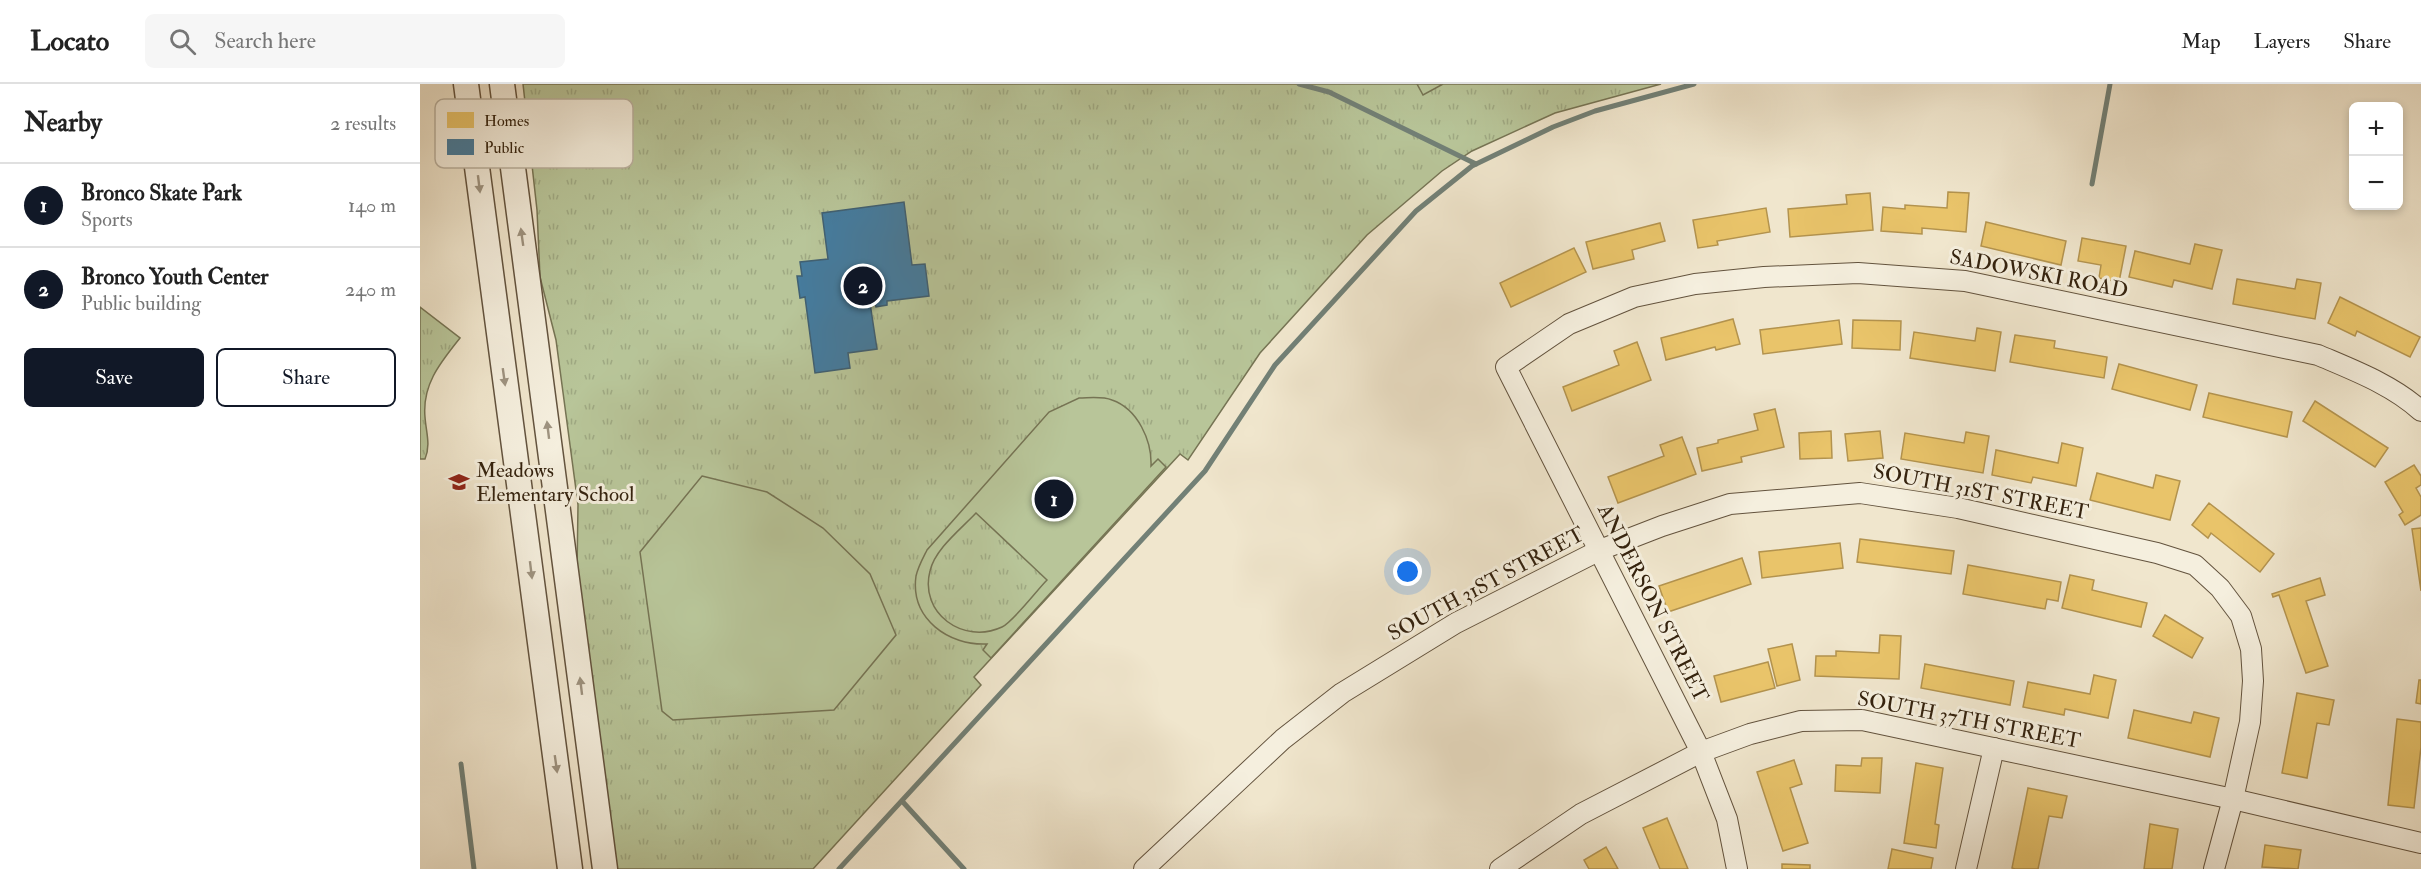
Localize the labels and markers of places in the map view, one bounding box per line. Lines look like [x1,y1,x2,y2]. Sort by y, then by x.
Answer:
pin: 2 [844,264,882,308]
place label: Meadows Elementary School [476,457,635,508]
school or university icon: Meadows Elementary School [447,470,471,494]
pin: 1 [1034,476,1074,522]

